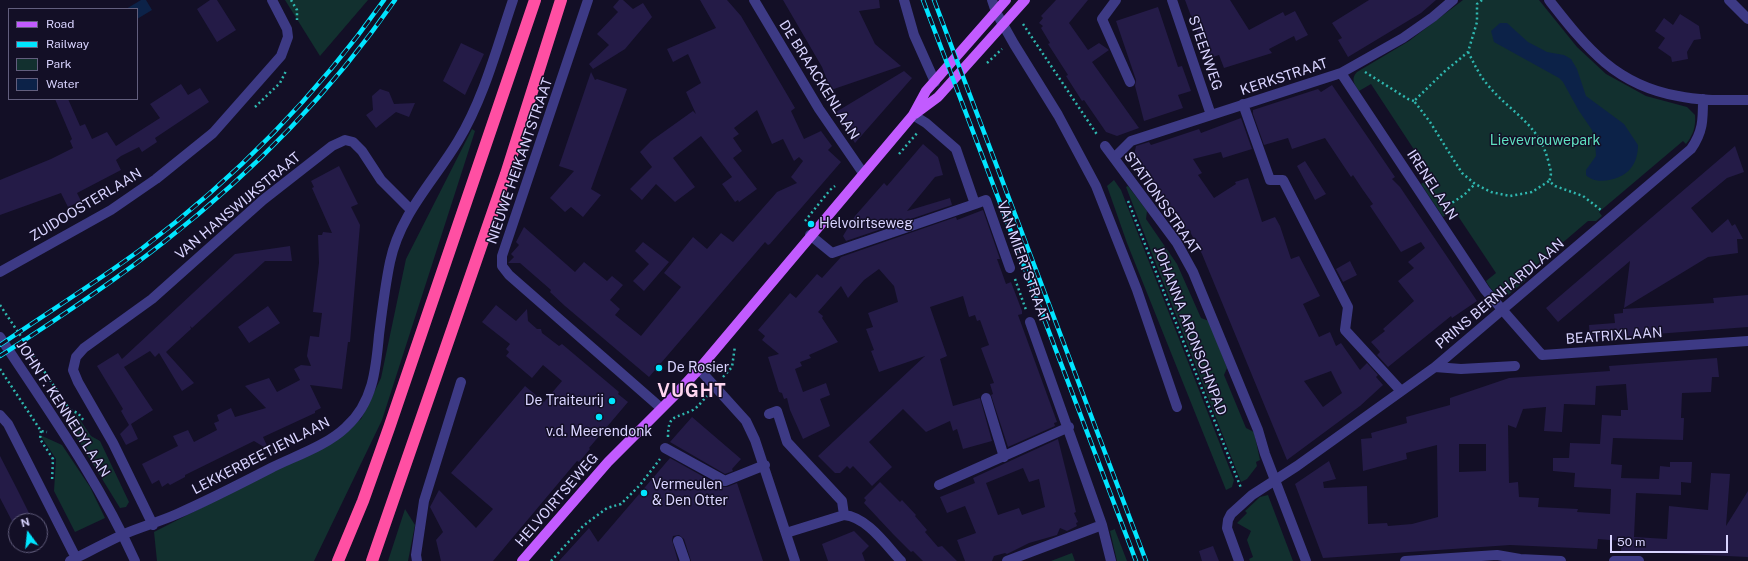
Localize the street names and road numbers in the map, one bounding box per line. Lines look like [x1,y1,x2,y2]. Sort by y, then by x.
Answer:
street label: STEENWEG [1184,13,1226,93]
street label: DE BRAACKENLAAN [775,17,863,143]
street label: KERKSTRAAT [1238,55,1330,99]
street label: NIEUWE HEIKANTSTRAAT [484,76,556,246]
street label: IRENELAAN [1403,147,1461,223]
street label: STATIONSSTRAAT [1120,148,1204,258]
street label: VAN HANSWIJKSTRAAT [172,149,304,263]
street label: ZUIDOOSTERLAAN [27,165,145,245]
street label: VAN MIERTSTRAAT [993,199,1053,325]
street label: PRINS BERNHARDLAAN [1432,235,1568,353]
street label: JOHANNA ARONSOHNPAD [1150,244,1230,418]
street label: BEATRIXLAAN [1565,324,1663,348]
street label: JOHN F. KENNEDYLAAN [13,338,113,480]
street label: LEKKERBEETJENLAAN [189,414,333,498]
street label: HELVOIRTSEWEG [512,450,602,550]

